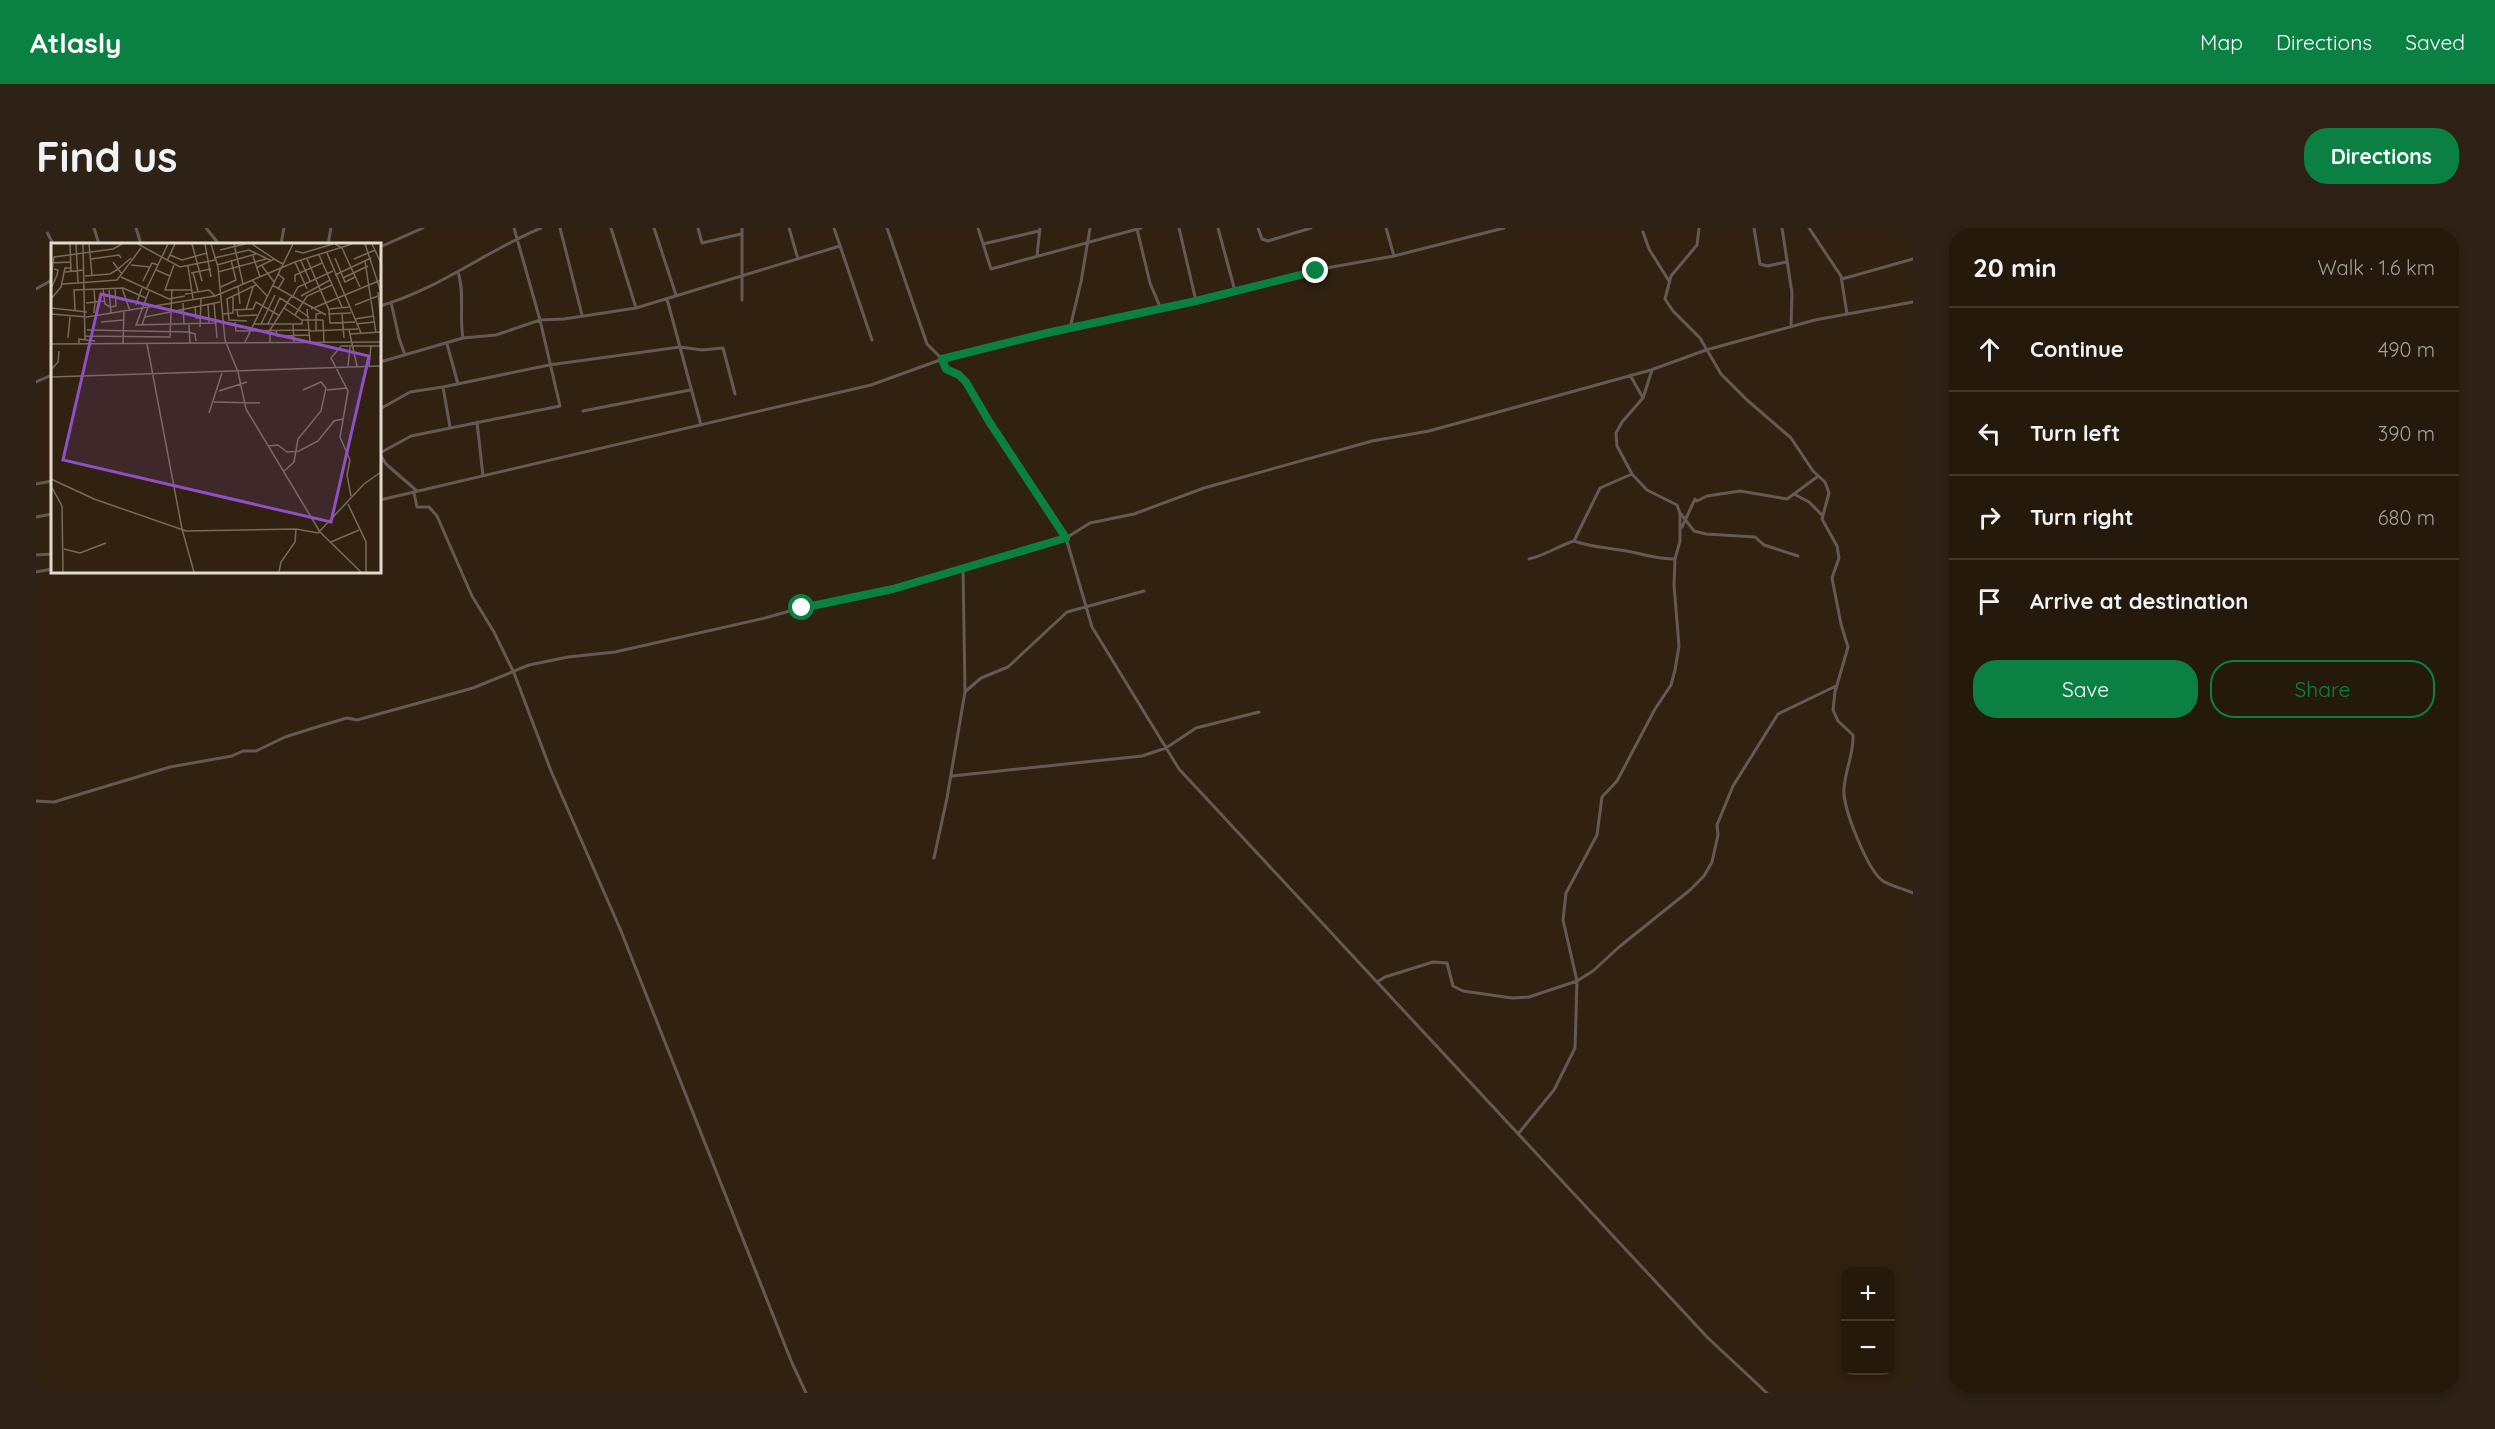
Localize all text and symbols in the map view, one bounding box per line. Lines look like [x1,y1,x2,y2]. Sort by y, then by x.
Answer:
text: Atlasly [30,25,121,60]
text: Map [2200,29,2243,55]
text: Directions [2276,29,2372,55]
text: Saved [2405,29,2465,55]
button: Directions [2304,128,2459,184]
text: Find us [36,130,178,183]
inset map [51,243,381,573]
text: 20 min [1973,251,2057,284]
text: Walk · 1.6 km [2317,255,2435,280]
route end [1302,257,1328,283]
icon: ahead [1973,333,2006,366]
text: Continue [2030,335,2124,363]
text: 490 m [2378,337,2435,362]
icon: left [1973,417,2006,450]
text: Turn left [2030,419,2120,447]
text: 390 m [2378,421,2435,446]
icon: right [1973,501,2006,534]
text: Turn right [2030,503,2134,531]
text: 680 m [2378,505,2435,530]
icon: arrive [1973,585,2006,618]
text: Arrive at destination [2030,587,2248,615]
route start [788,594,814,620]
button: Save [1973,660,2198,718]
button: Share [2210,660,2435,718]
map controls [1841,1267,1895,1375]
button: + [1841,1267,1895,1321]
button: − [1841,1321,1895,1375]

